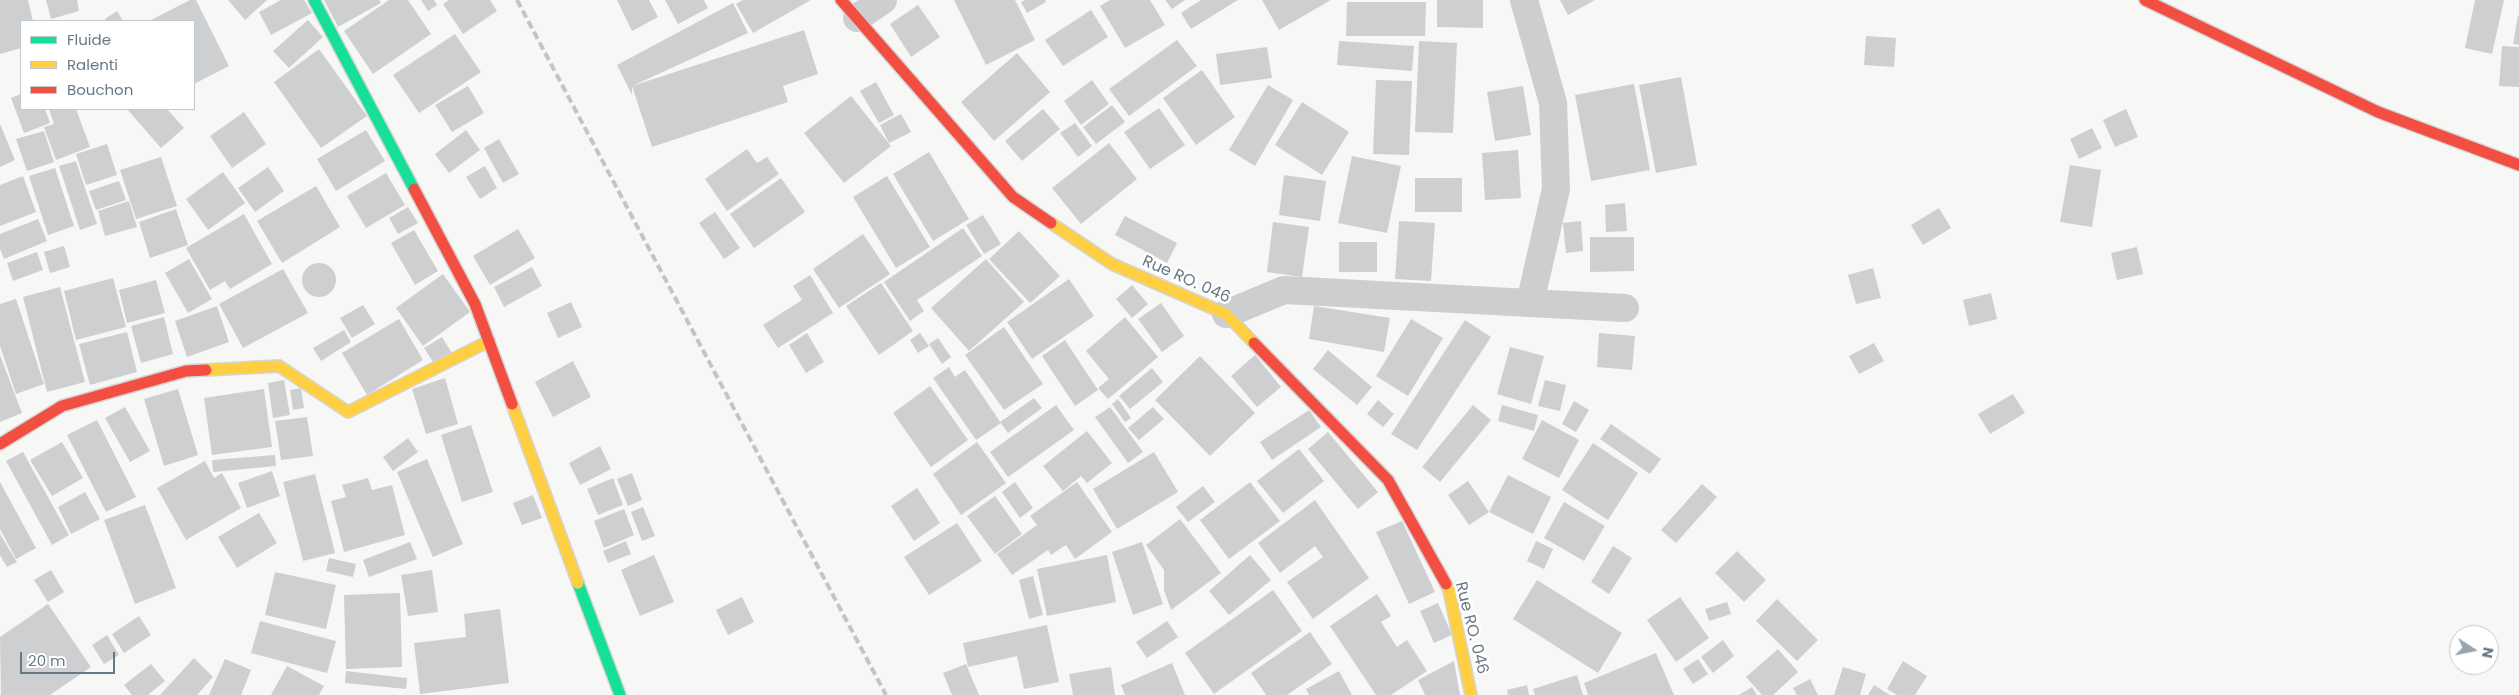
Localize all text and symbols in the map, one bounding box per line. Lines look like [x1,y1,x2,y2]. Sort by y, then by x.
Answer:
legend [20,20,195,110]
text: Fluide [67,29,111,50]
text: Ralenti [67,54,118,75]
text: Bouchon [67,79,133,100]
street label: Rue RO. 046 [1139,252,1233,308]
street label: Rue RO. 046 [1450,580,1492,676]
north arrow [2449,625,2499,675]
scale bar [22,642,118,674]
text: N [2477,646,2499,660]
text: 20 m [28,650,66,671]

